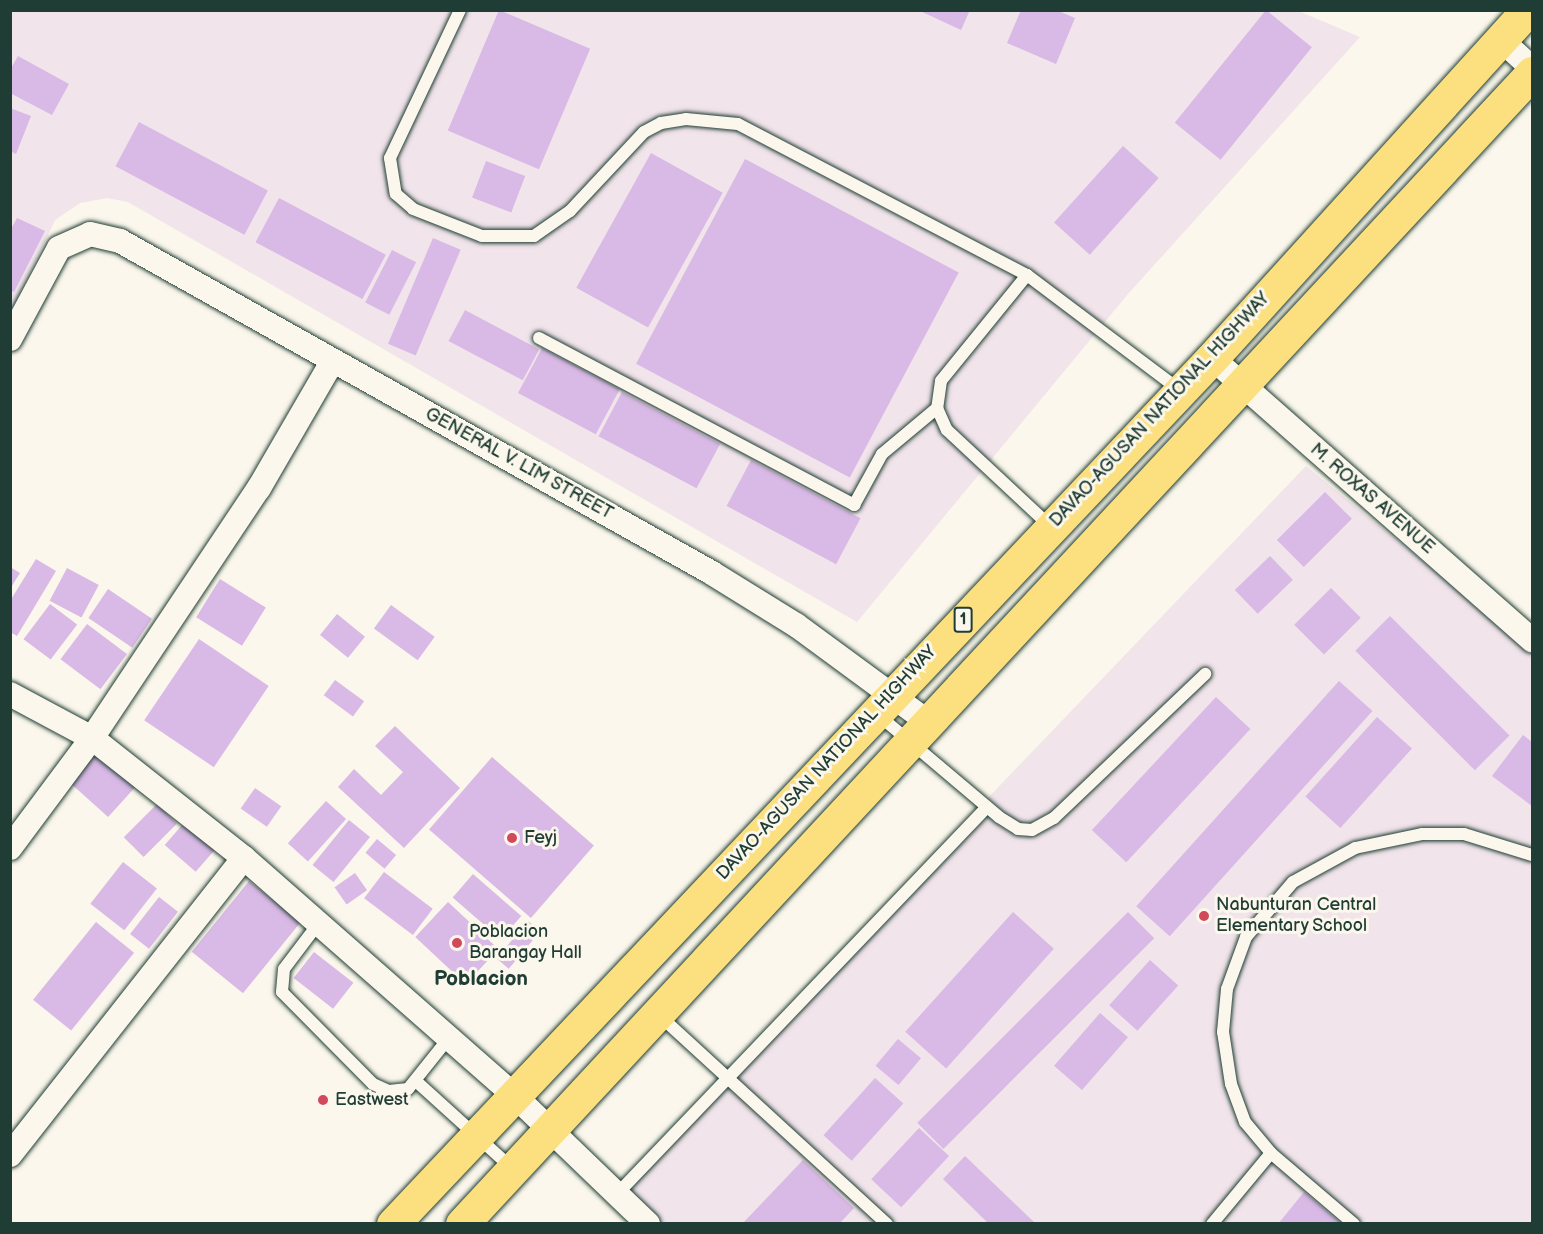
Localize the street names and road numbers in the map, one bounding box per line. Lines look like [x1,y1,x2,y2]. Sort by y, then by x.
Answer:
street label: DAVAO-AGUSAN NATIONAL HIGHWAY [1045,288,1275,532]
street label: GENERAL V. LIM STREET [421,403,617,525]
street label: M. ROXAS AVENUE [1305,439,1439,559]
road number: 1 [952,607,974,633]
street label: DAVAO-AGUSAN NATIONAL HIGHWAY [712,641,942,885]

